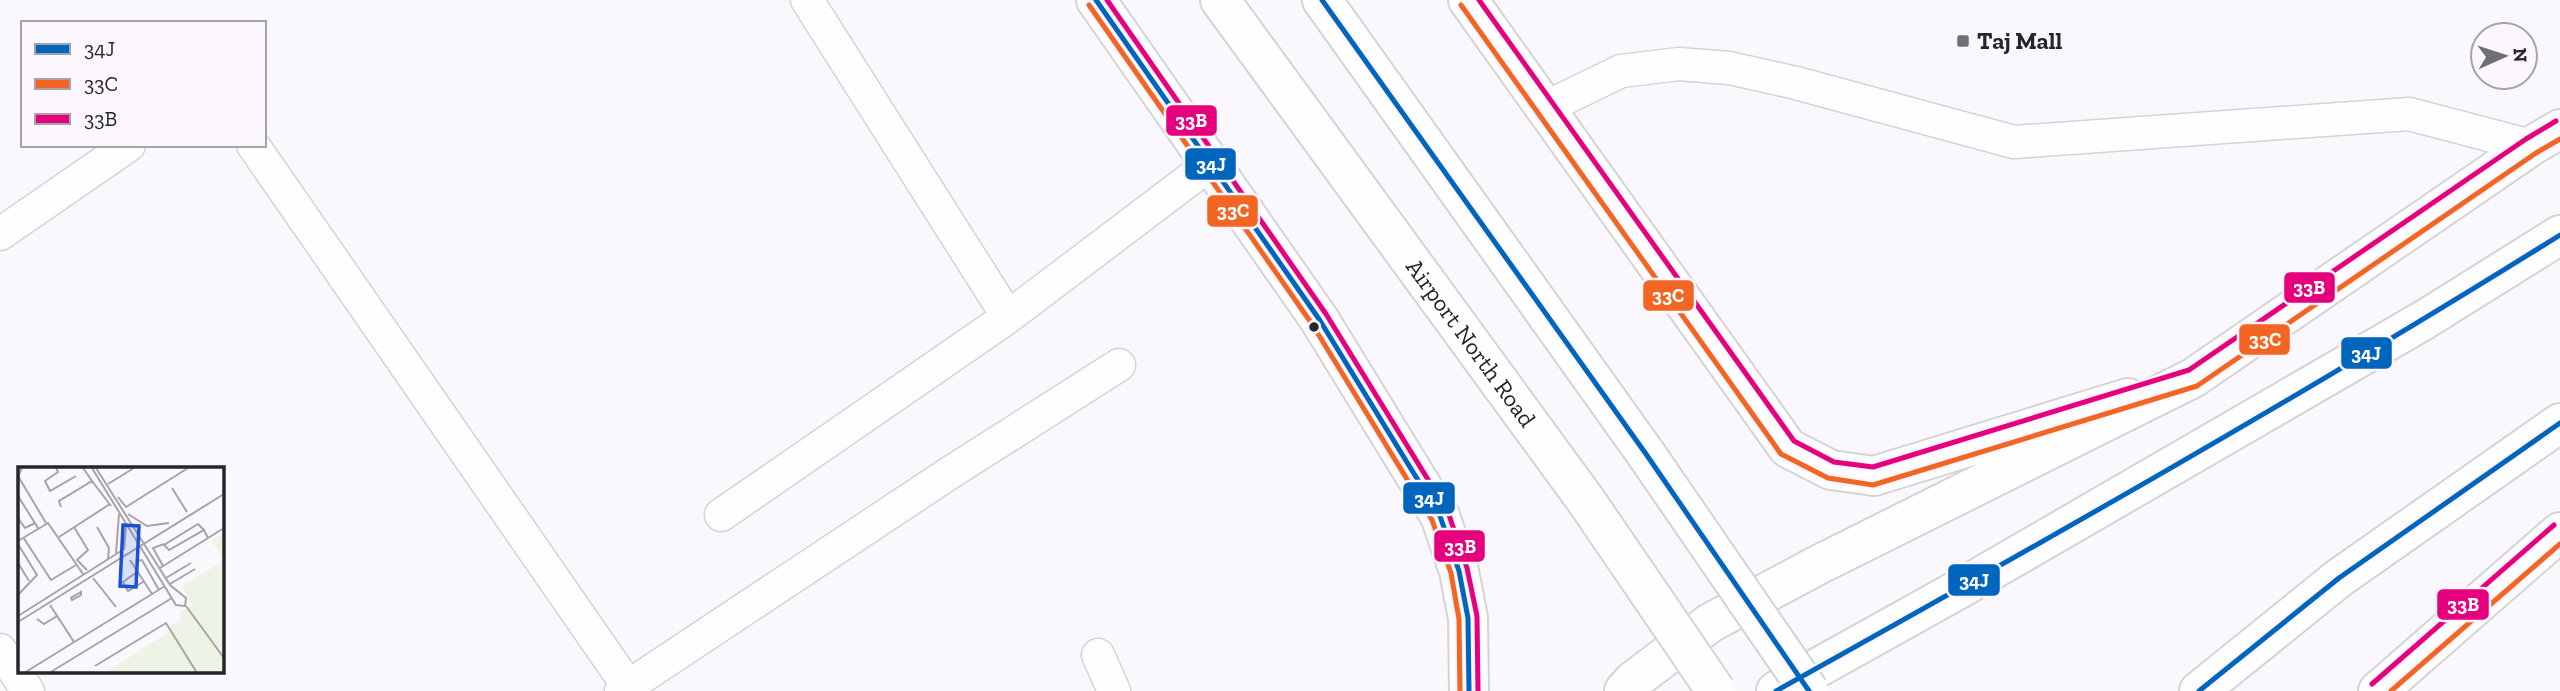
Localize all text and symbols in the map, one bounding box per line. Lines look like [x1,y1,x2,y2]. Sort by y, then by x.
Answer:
legend [21,21,266,147]
north arrow [2469,21,2539,91]
place label: Taj Mall [1977,26,2063,55]
marker: Taj Mall [1955,33,1971,49]
text: 34J [84,36,115,61]
text: N [2509,47,2532,63]
text: 33C [84,71,118,96]
line badge: 33B [1165,104,1218,137]
text: 33B [84,106,117,131]
text: 33B [1175,109,1207,132]
line badge: 34J [1184,147,1237,181]
text: 34J [1196,153,1226,176]
line badge: 33C [1206,194,1259,228]
text: 33C [1217,199,1249,222]
street label: Airport North Road [1400,253,1542,433]
line badge: 33B [2283,271,2336,304]
text: 33B [2293,276,2325,299]
line badge: 33C [1642,279,1695,312]
text: 33C [1652,284,1684,307]
unlabelled marker [1307,320,1321,334]
line badge: 33C [2238,323,2291,356]
text: 33C [2249,328,2281,351]
line badge: 34J [2340,336,2393,370]
text: 34J [2351,342,2381,365]
inset map [18,467,224,674]
line badge: 34J [1402,481,1456,515]
text: 34J [1414,487,1444,510]
line badge: 33B [1433,529,1486,563]
text: 33B [1444,535,1476,558]
line badge: 34J [1947,563,2001,597]
text: 34J [1959,569,1989,592]
line badge: 33B [2436,588,2490,621]
text: 33B [2447,593,2479,616]

